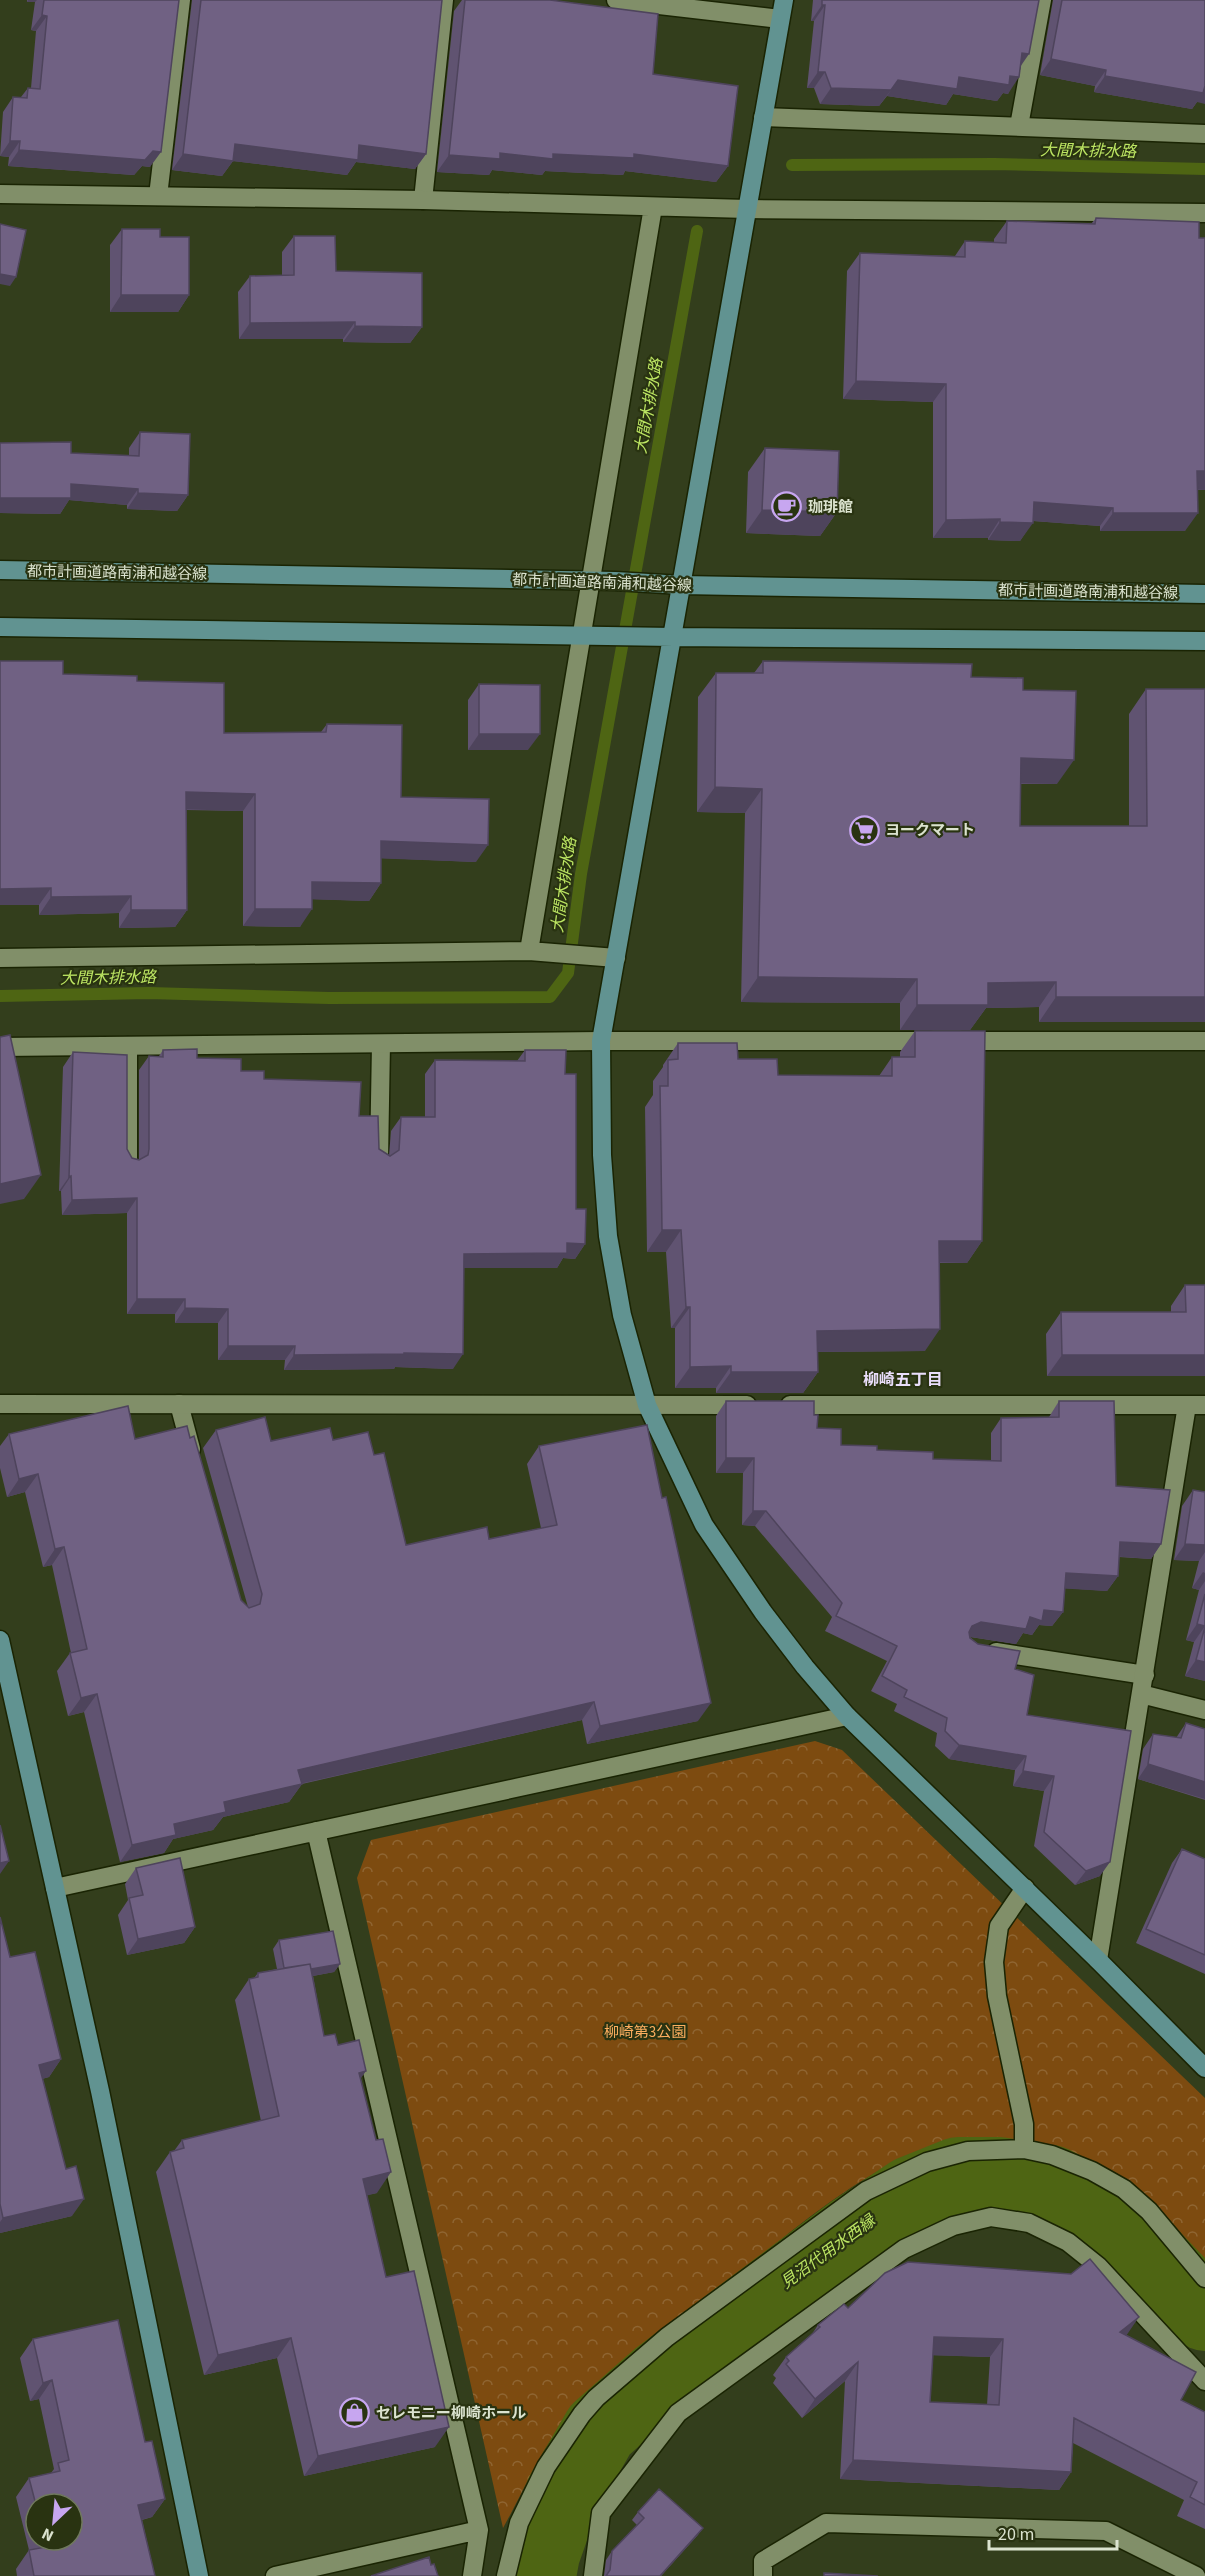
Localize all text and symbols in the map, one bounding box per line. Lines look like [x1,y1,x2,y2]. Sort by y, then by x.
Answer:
water label: 大間木排水路 [1040,139,1138,163]
water label: 大間木排水路 [630,355,669,455]
cafe icon: 珈琲館 [771,491,803,523]
place label: 珈琲館 [808,497,853,518]
street label: 都市計画道路南浦和越谷線 [27,561,207,585]
street label: 都市計画道路南浦和越谷線 [512,569,692,597]
street label: 都市計画道路南浦和越谷線 [998,580,1178,604]
supermarket icon: ヨークマート [848,814,880,846]
place label: ヨークマート [885,820,975,841]
water label: 大間木排水路 [546,834,582,934]
water label: 大間木排水路 [60,966,158,990]
district label: 柳崎五丁目 [863,1369,943,1391]
park label: 柳崎第3公園 [604,2022,686,2043]
water label: 見沼代用水西縁 [776,2209,881,2294]
shop icon: セレモニー柳崎ホール [339,2397,371,2429]
place label: セレモニー柳崎ホール [376,2403,526,2424]
north arrow [24,2492,84,2552]
scale bar [989,2513,1116,2551]
text: N [38,2522,57,2547]
text: 20 m [998,2522,1034,2547]

